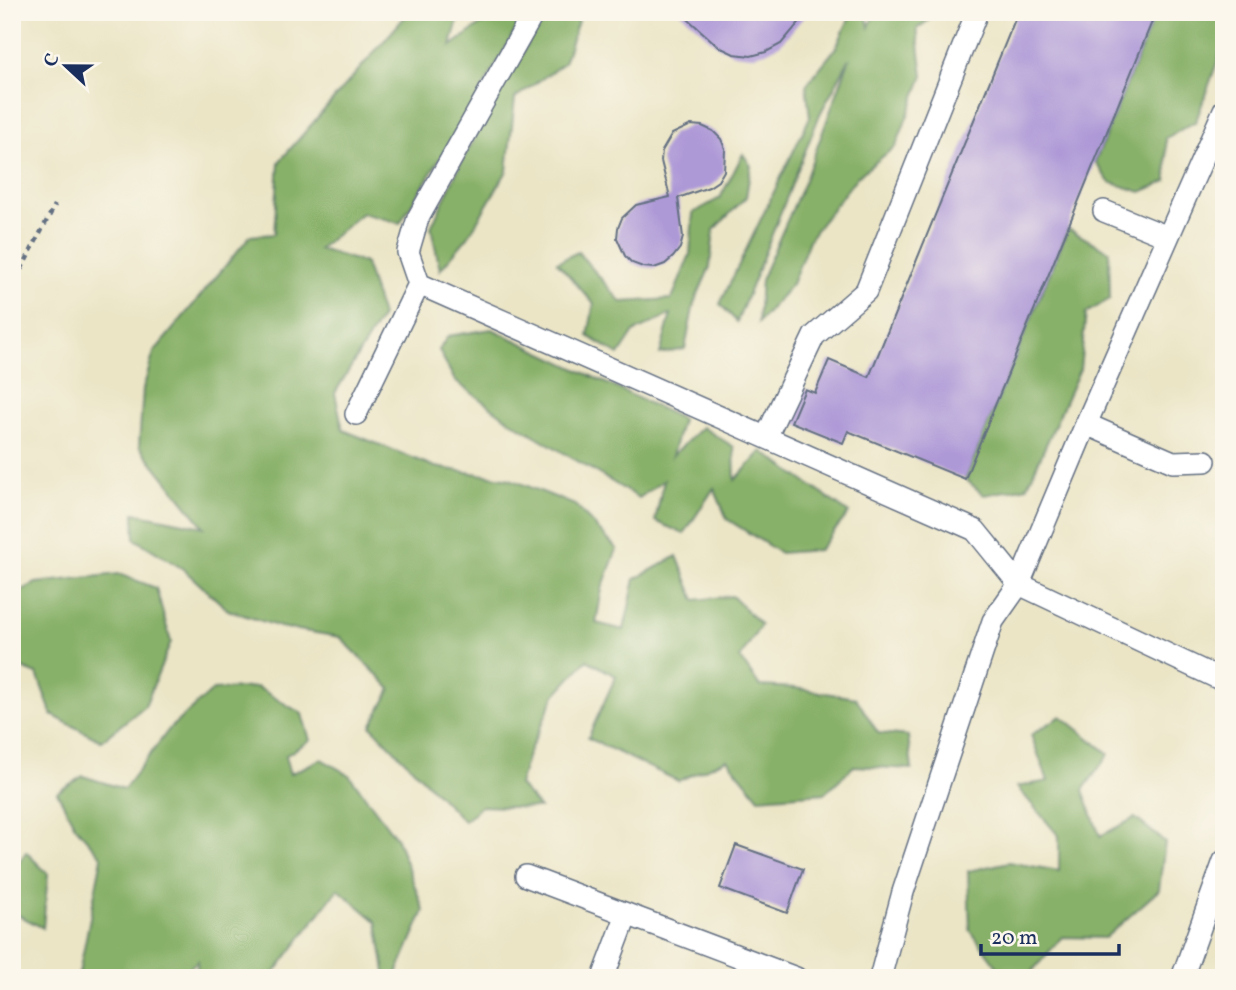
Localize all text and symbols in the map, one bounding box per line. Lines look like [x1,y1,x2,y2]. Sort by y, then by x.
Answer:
north arrow [32,32,102,102]
text: С [38,50,66,71]
scale bar [981,913,1119,957]
text: 20 m [991,924,1037,953]

